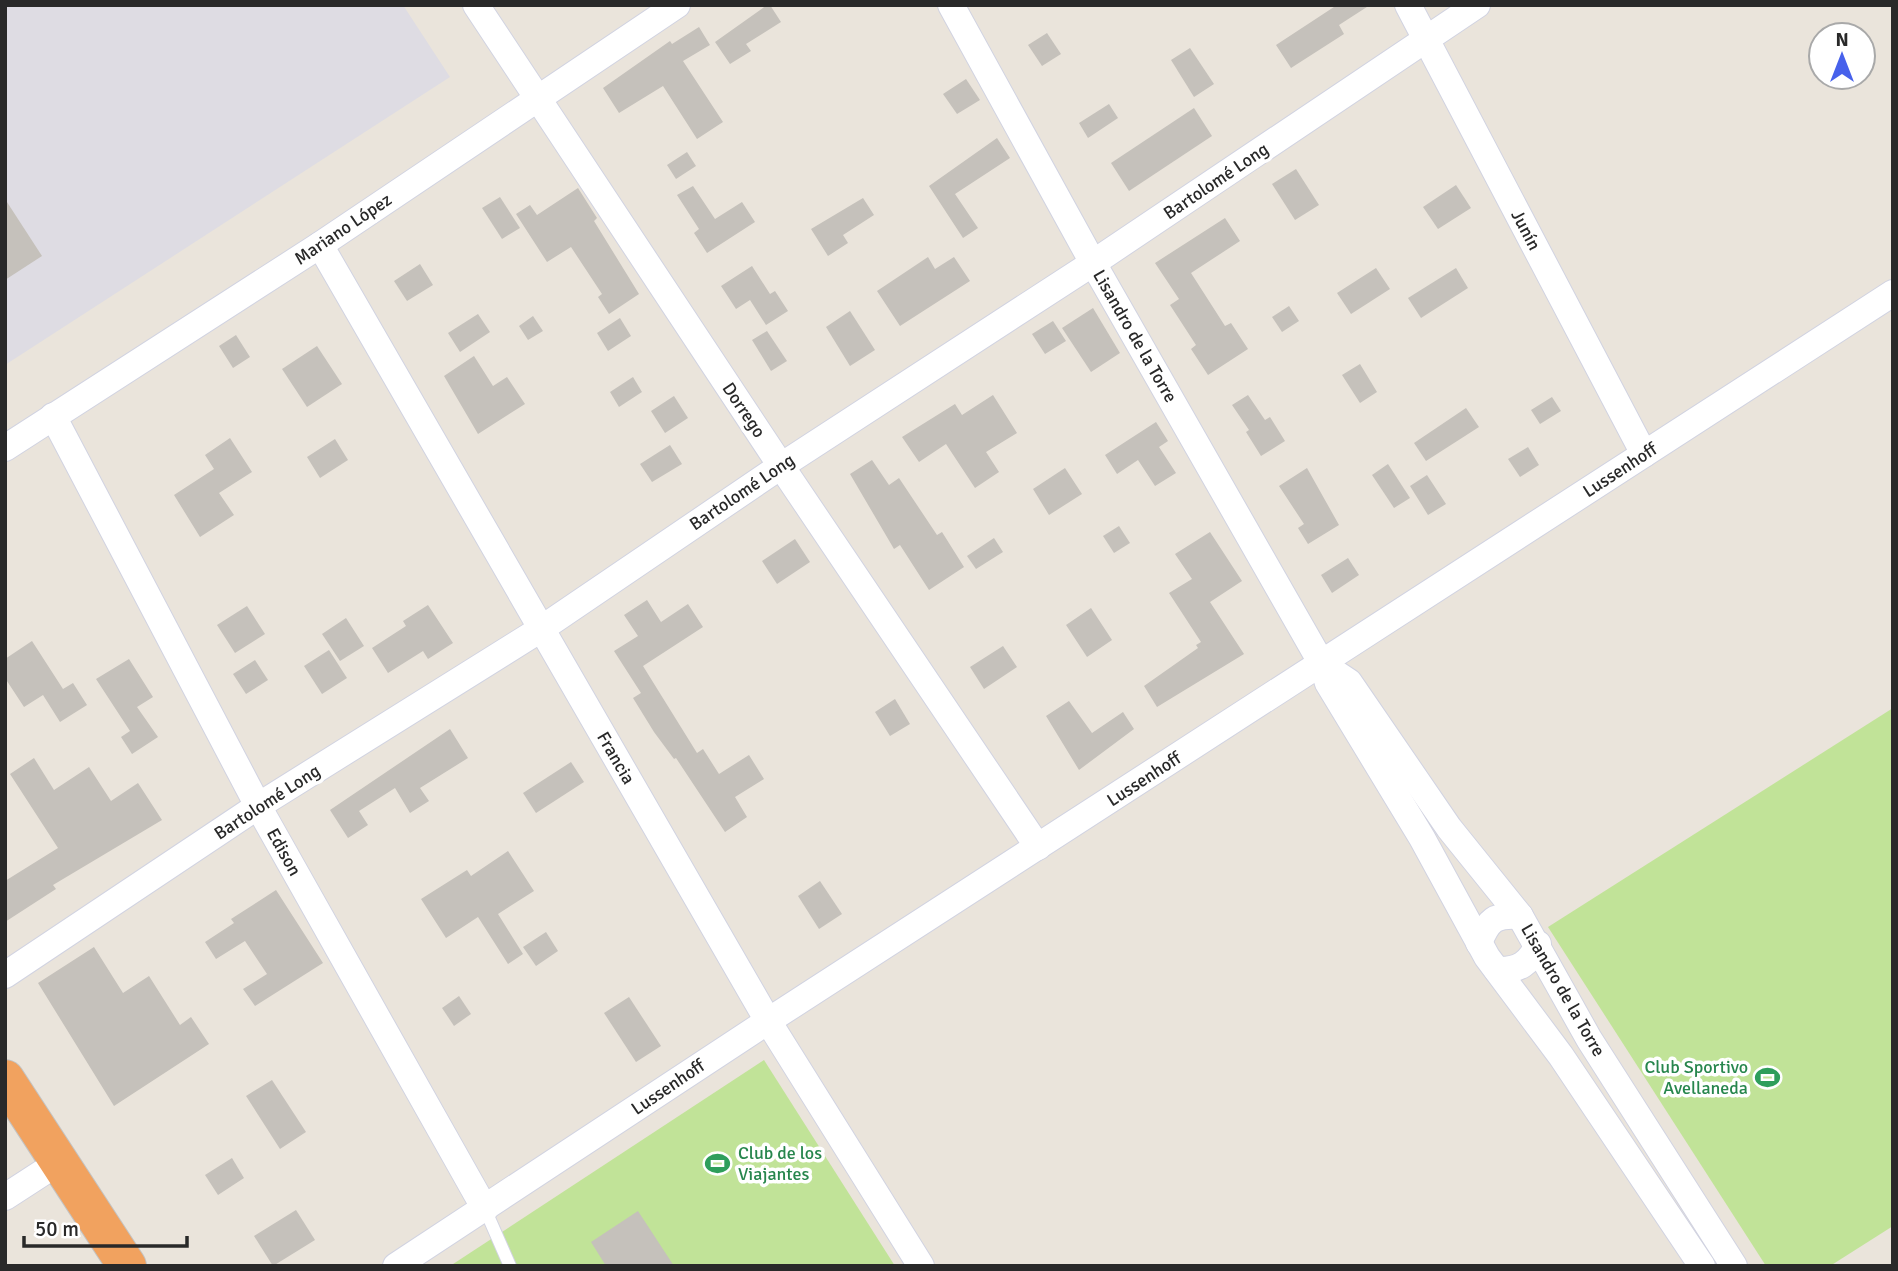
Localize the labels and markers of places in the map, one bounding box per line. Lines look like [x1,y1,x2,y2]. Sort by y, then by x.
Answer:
place label: Club Sportivo Avellaneda [1644,1056,1748,1099]
sports icon: Club Sportivo Avellaneda [1754,1063,1782,1091]
place label: Club de los Viajantes [738,1142,822,1185]
sports icon: Club de los Viajantes [704,1149,732,1177]

